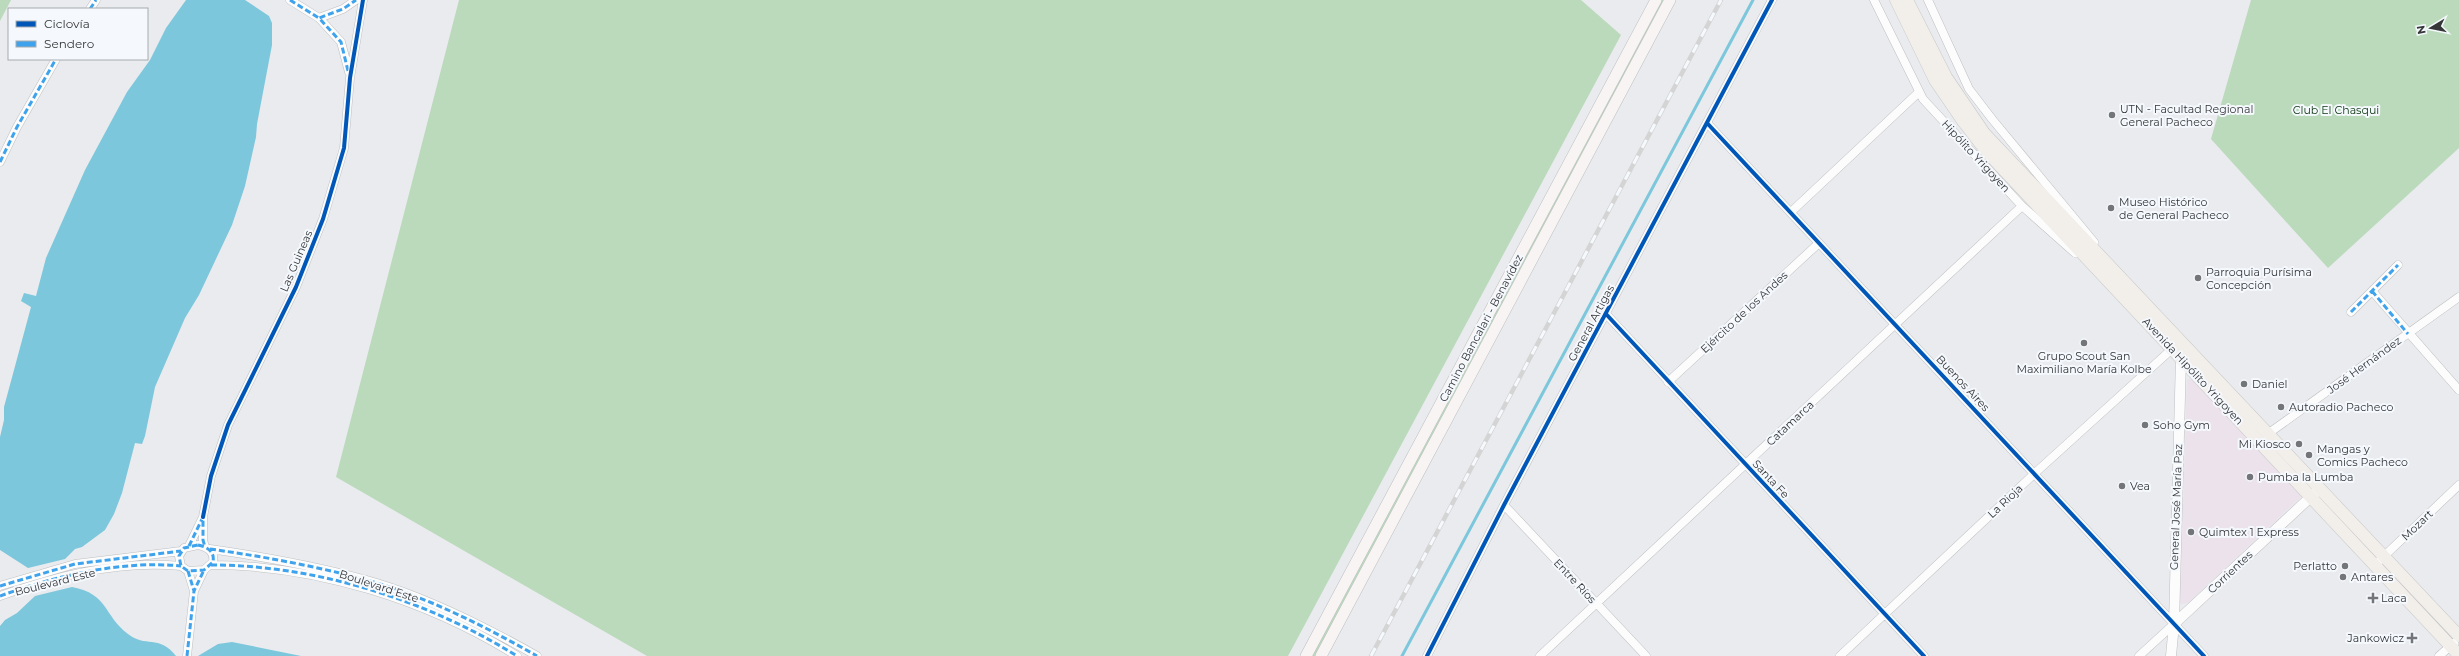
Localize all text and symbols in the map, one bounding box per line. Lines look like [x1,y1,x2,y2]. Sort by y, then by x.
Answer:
legend [8,8,148,60]
north arrow [2411,8,2451,48]
text: Ciclovía [44,16,90,31]
text: N [2413,24,2429,35]
text: Sendero [44,36,94,51]
place label: UTN - Facultad Regional General Pacheco [2120,102,2253,129]
park label: Club El Chasqui [2293,103,2379,117]
marker: UTN - Facultad Regional General Pacheco [2107,110,2117,120]
street label: Hipólito Yrigoyen [1939,117,2013,195]
place label: Museo Histórico de General Pacheco [2119,195,2229,222]
marker: Museo Histórico de General Pacheco [2106,203,2116,213]
street label: Las Guineas [277,227,316,294]
street label: Camino Bancalari - Benavídez [1436,252,1526,404]
place label: Parroquia Purísima Concepción [2206,265,2312,292]
street label: Ejército de los Andes [1697,268,1791,356]
marker: Parroquia Purísima Concepción [2193,273,2203,283]
street label: General Artigas [1565,282,1617,364]
street label: Avenida Hipólito Yrigoyen [2140,315,2246,427]
street label: José Hernández [2323,333,2404,397]
marker: Grupo Scout San Maximiliano María Kolbe [2079,338,2089,348]
place label: Grupo Scout San Maximiliano María Kolbe [2016,349,2152,376]
street label: Buenos Aires [1933,352,1993,415]
place label: Daniel [2252,377,2288,391]
marker: Daniel [2239,379,2249,389]
street label: Catamarca [1763,397,1817,449]
place label: Autoradio Pacheco [2289,400,2393,414]
marker: Autoradio Pacheco [2276,402,2286,412]
place label: Soho Gym [2153,418,2210,432]
marker: Soho Gym [2140,420,2150,430]
place label: Mi Kiosco [2239,437,2291,451]
marker: Mi Kiosco [2294,439,2304,449]
place label: Mangas y Comics Pacheco [2317,442,2408,469]
street label: General José María Paz [2167,443,2185,570]
marker: Mangas y Comics Pacheco [2304,450,2314,460]
street label: Santa Fe [1750,457,1793,501]
place label: Pumba la Lumba [2258,470,2353,484]
marker: Pumba la Lumba [2245,472,2255,482]
place label: Vea [2130,479,2150,493]
street label: La Rioja [1984,481,2026,521]
marker: Vea [2117,481,2127,491]
street label: Mozart [2398,506,2436,543]
place label: Quimtex 1 Express [2199,525,2299,539]
marker: Quimtex 1 Express [2186,527,2196,537]
street label: Corrientes [2205,547,2256,596]
street label: Entre Ríos [1551,556,1600,607]
place label: Perlatto [2293,559,2337,573]
marker: Perlatto [2340,561,2350,571]
street label: Boulevard Este [13,565,97,599]
street label: Boulevard Este [338,567,421,606]
place label: Antares [2351,570,2394,584]
marker: Antares [2338,572,2348,582]
place label: Laca [2381,591,2407,605]
marker: Laca [2368,593,2378,603]
place label: Jankowicz [2346,631,2404,645]
marker: Jankowicz [2407,633,2417,643]

